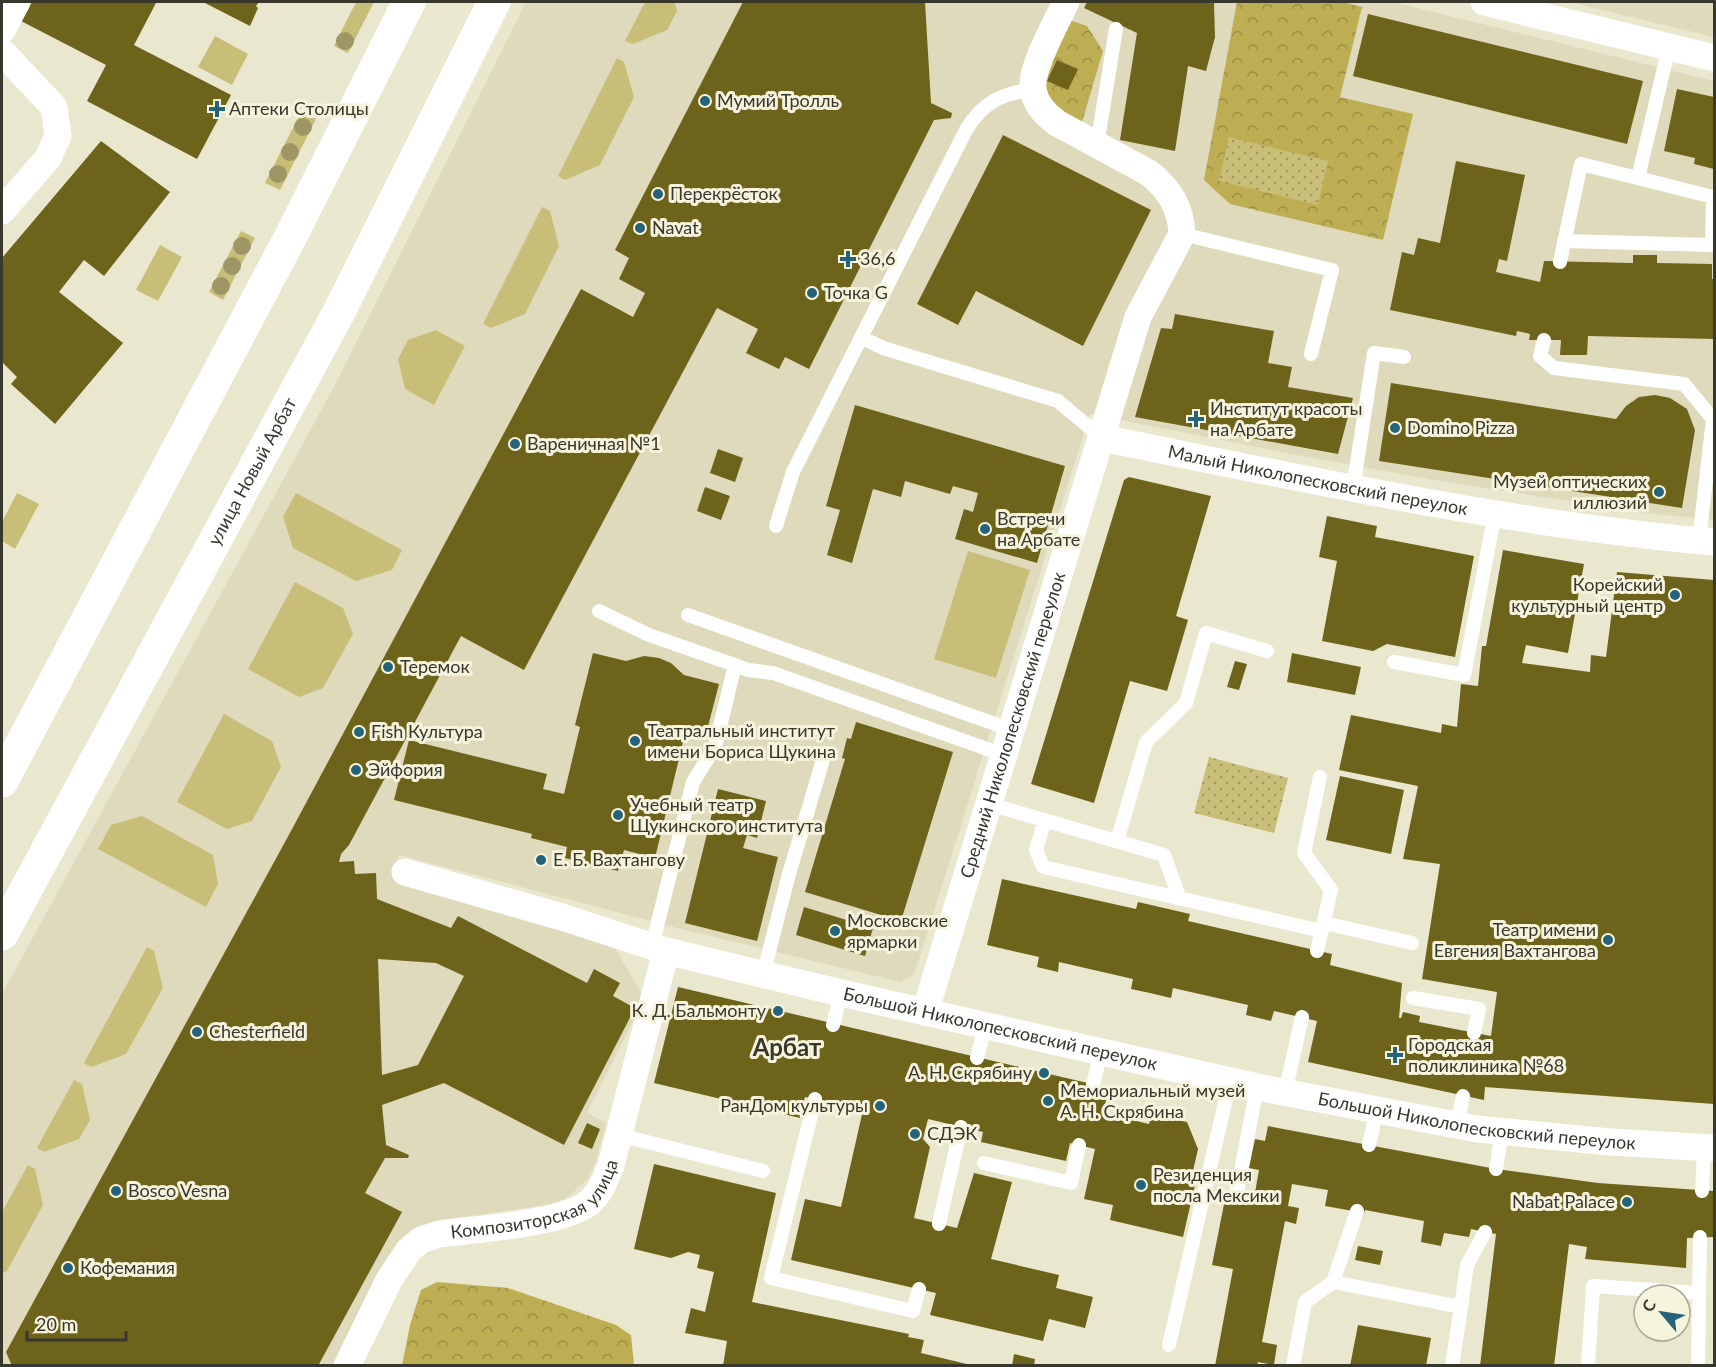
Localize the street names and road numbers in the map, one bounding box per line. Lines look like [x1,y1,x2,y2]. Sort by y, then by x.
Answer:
street label: улица Новый Арбат [203,393,301,549]
street label: Малый Николопесковский переулок [1166,440,1470,519]
street label: Средний Николопесковский переулок [955,569,1069,881]
street label: Большой Николопесковский переулок [841,982,1160,1074]
street label: Большой Николопесковский переулок [1316,1087,1637,1154]
street label: Композиторская улица [449,1157,622,1242]

